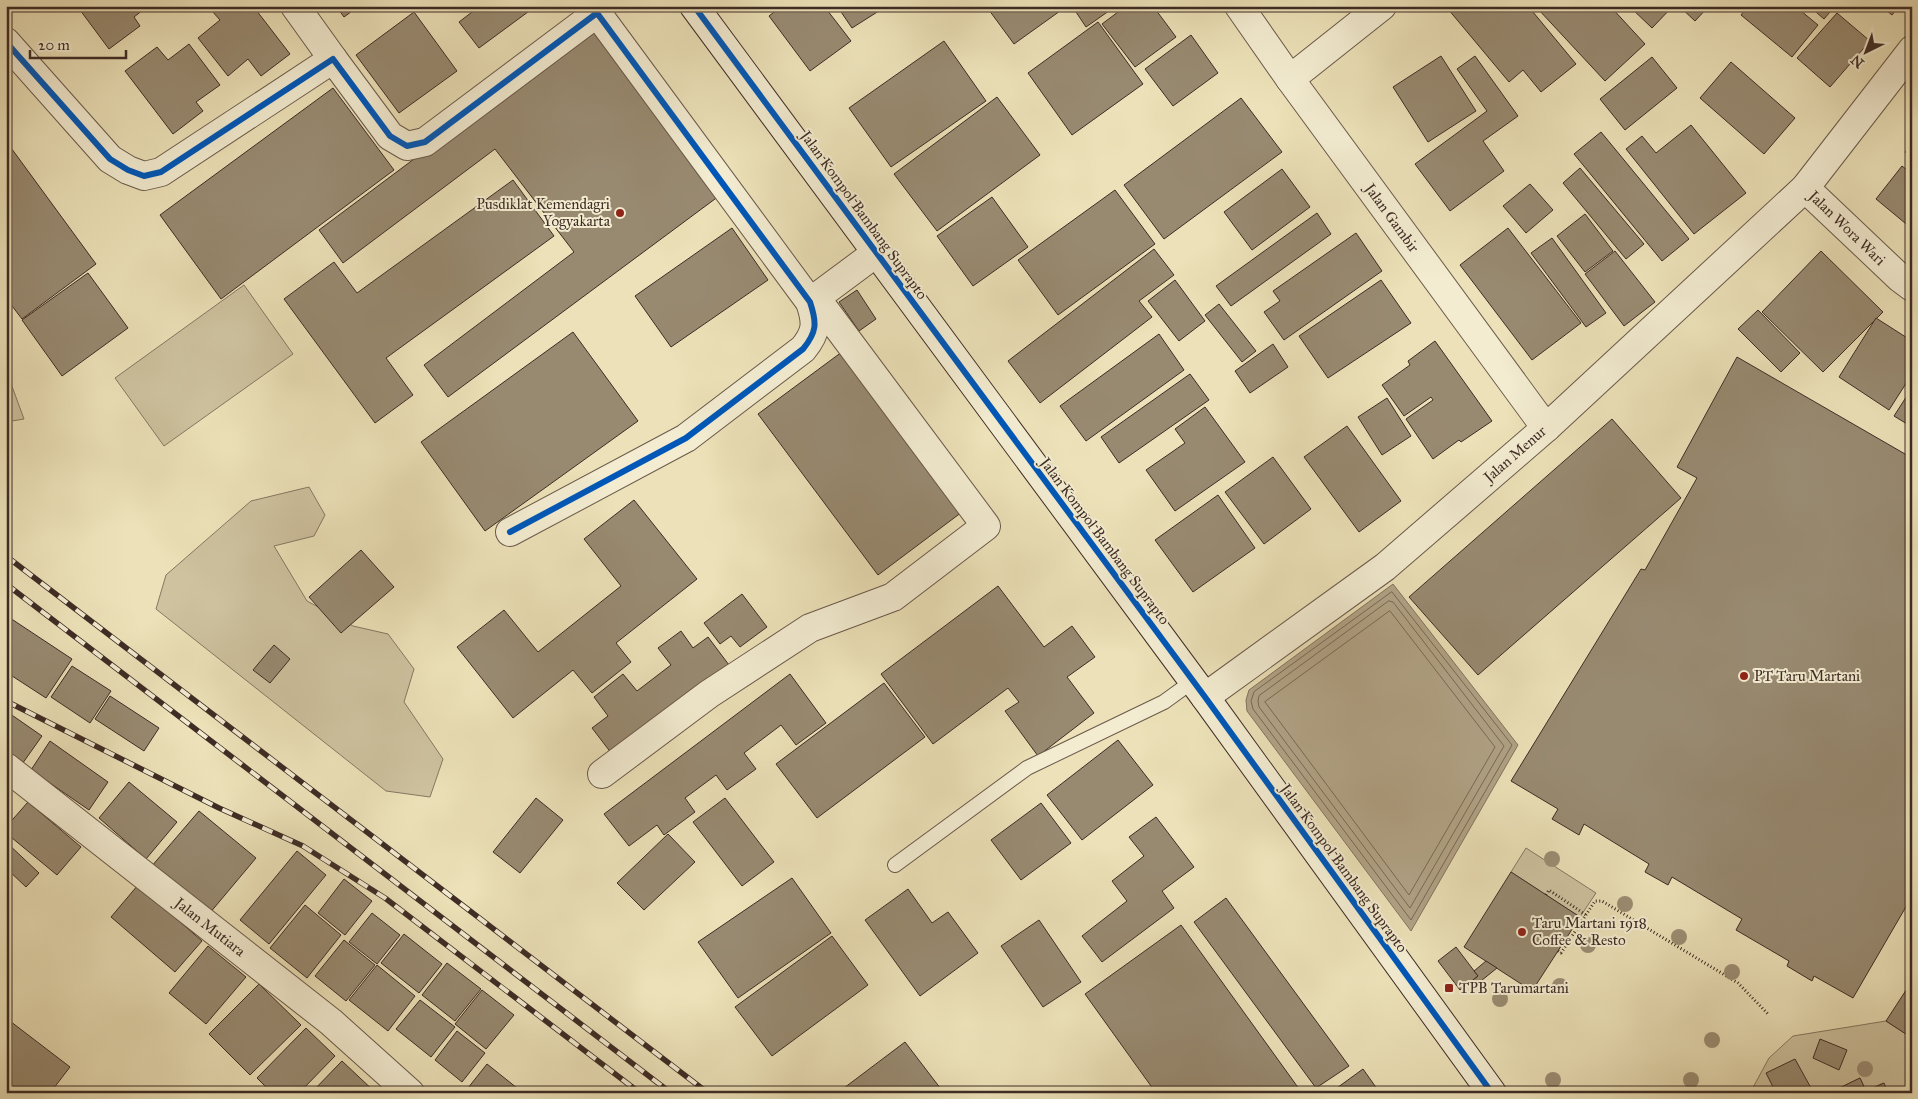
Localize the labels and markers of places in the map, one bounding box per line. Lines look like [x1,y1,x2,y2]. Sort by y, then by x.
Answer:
place label: Pusdiklat Kemendagri Yogyakarta [476,195,611,230]
marker: Pusdiklat Kemendagri Yogyakarta [614,207,626,219]
place label: PT Taru Martani [1754,667,1860,685]
marker: PT Taru Martani [1738,670,1750,682]
place label: Taru Martani 1918 Coffee & Resto [1532,914,1647,949]
marker: Taru Martani 1918 Coffee & Resto [1516,926,1528,938]
place label: TPB Tarumartani [1459,979,1569,997]
marker: TPB Tarumartani [1443,982,1455,994]

